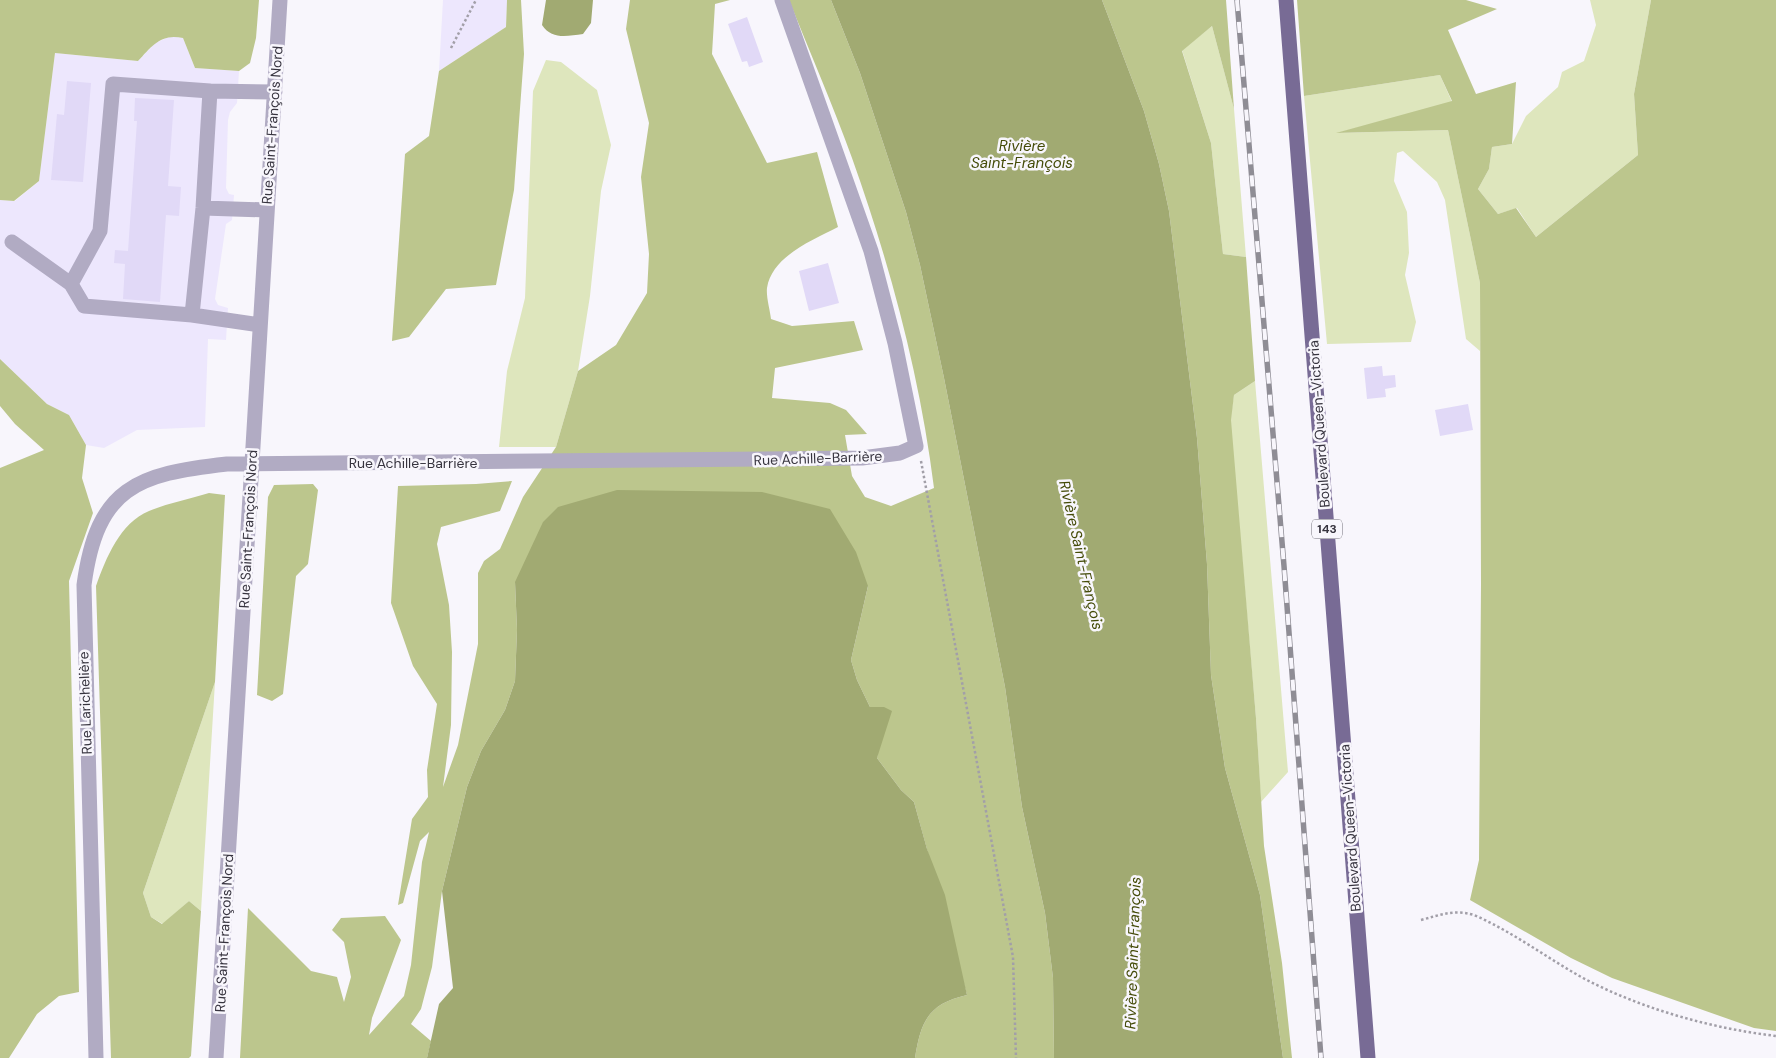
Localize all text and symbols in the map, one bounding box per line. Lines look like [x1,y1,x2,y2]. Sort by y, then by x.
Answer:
street label: Rue Saint-François Nord [257,45,287,205]
water label: Rivière Saint-François [971,136,1073,173]
street label: Boulevard Queen-Victoria [1304,340,1334,508]
street label: Rue Achille-Barrière [753,447,883,469]
street label: Rue Saint-François Nord [235,449,261,609]
street label: Rue Achille-Barrière [349,454,477,472]
water label: Rivière Saint-François [1054,478,1108,632]
road number: 143 [1312,520,1342,538]
street label: Rue Larichelière [74,651,96,755]
street label: Boulevard Queen-Victoria [1335,744,1365,912]
street label: Rue Saint-François Nord [211,853,237,1013]
water label: Rivière Saint-François [1120,876,1146,1030]

